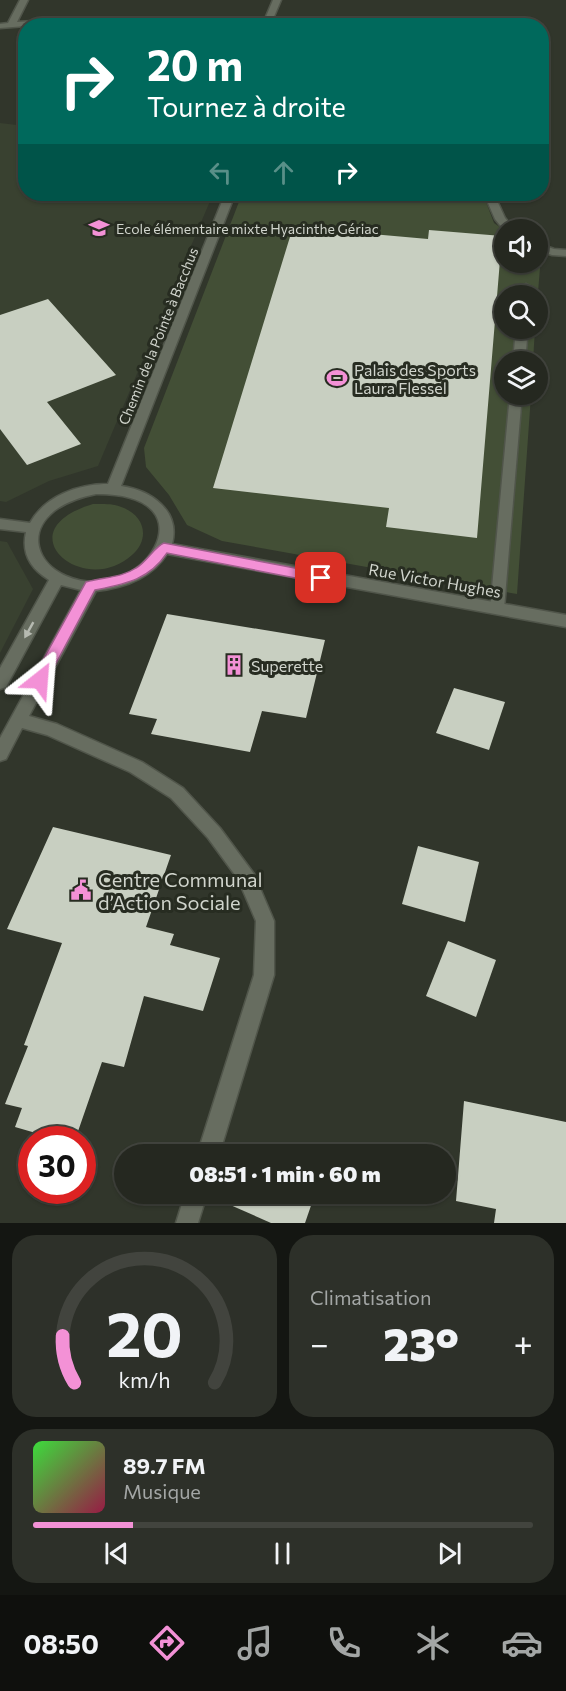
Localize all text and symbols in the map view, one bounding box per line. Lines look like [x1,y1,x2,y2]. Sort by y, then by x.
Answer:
text: 20 m [147,38,243,90]
icon: right [48,42,126,120]
text: Tournez à droite [147,90,346,123]
icon: left [204,156,237,189]
icon: ahead [267,156,300,189]
icon: right [330,156,363,189]
school or university icon: Ecole élémentaire mixte Hyacinthe Gériac [87,216,111,240]
map controls [494,219,548,405]
button: sound [494,219,548,273]
place label: Ecole élémentaire mixte Hyacinthe Gériac [116,220,379,237]
street label: Chemin de la Pointe à Bacchus [115,245,201,427]
button: search [494,285,548,339]
button: layers [494,351,548,405]
place label: Palais des Sports Laura Flessel [354,360,476,397]
sports icon: Palais des Sports Laura Flessel [325,366,349,390]
pin [295,552,346,603]
street label: Rue Victor Hughes [367,559,503,601]
icon: arrive [304,561,337,594]
one-way arrow [24,622,34,639]
position arrow [8,648,72,712]
building icon: Superette [222,653,246,677]
place label: Superette [251,656,323,675]
place label: Centre Communal d’Action Sociale [98,867,263,914]
public building icon: Centre Communal d’Action Sociale [69,878,93,902]
speed limit sign: 30 [18,1126,96,1204]
text: 08:51 · 1 min · 60 m [189,1160,381,1187]
text: Climatisation [310,1285,431,1309]
text: 20 [106,1294,183,1370]
text: 23° [383,1315,459,1370]
text: − [310,1322,329,1363]
text: + [514,1322,533,1363]
text: km/h [118,1366,171,1392]
text: 89.7 FM [123,1452,206,1479]
text: Musique [123,1479,201,1503]
icon: previous [100,1537,133,1570]
icon: pause [266,1537,299,1570]
icon: next [433,1537,466,1570]
icon: directions [146,1622,188,1664]
icon: music [234,1622,276,1664]
icon: phone [323,1622,365,1664]
icon: climate [412,1622,454,1664]
icon: car [501,1622,543,1664]
text: 08:50 [23,1627,99,1660]

